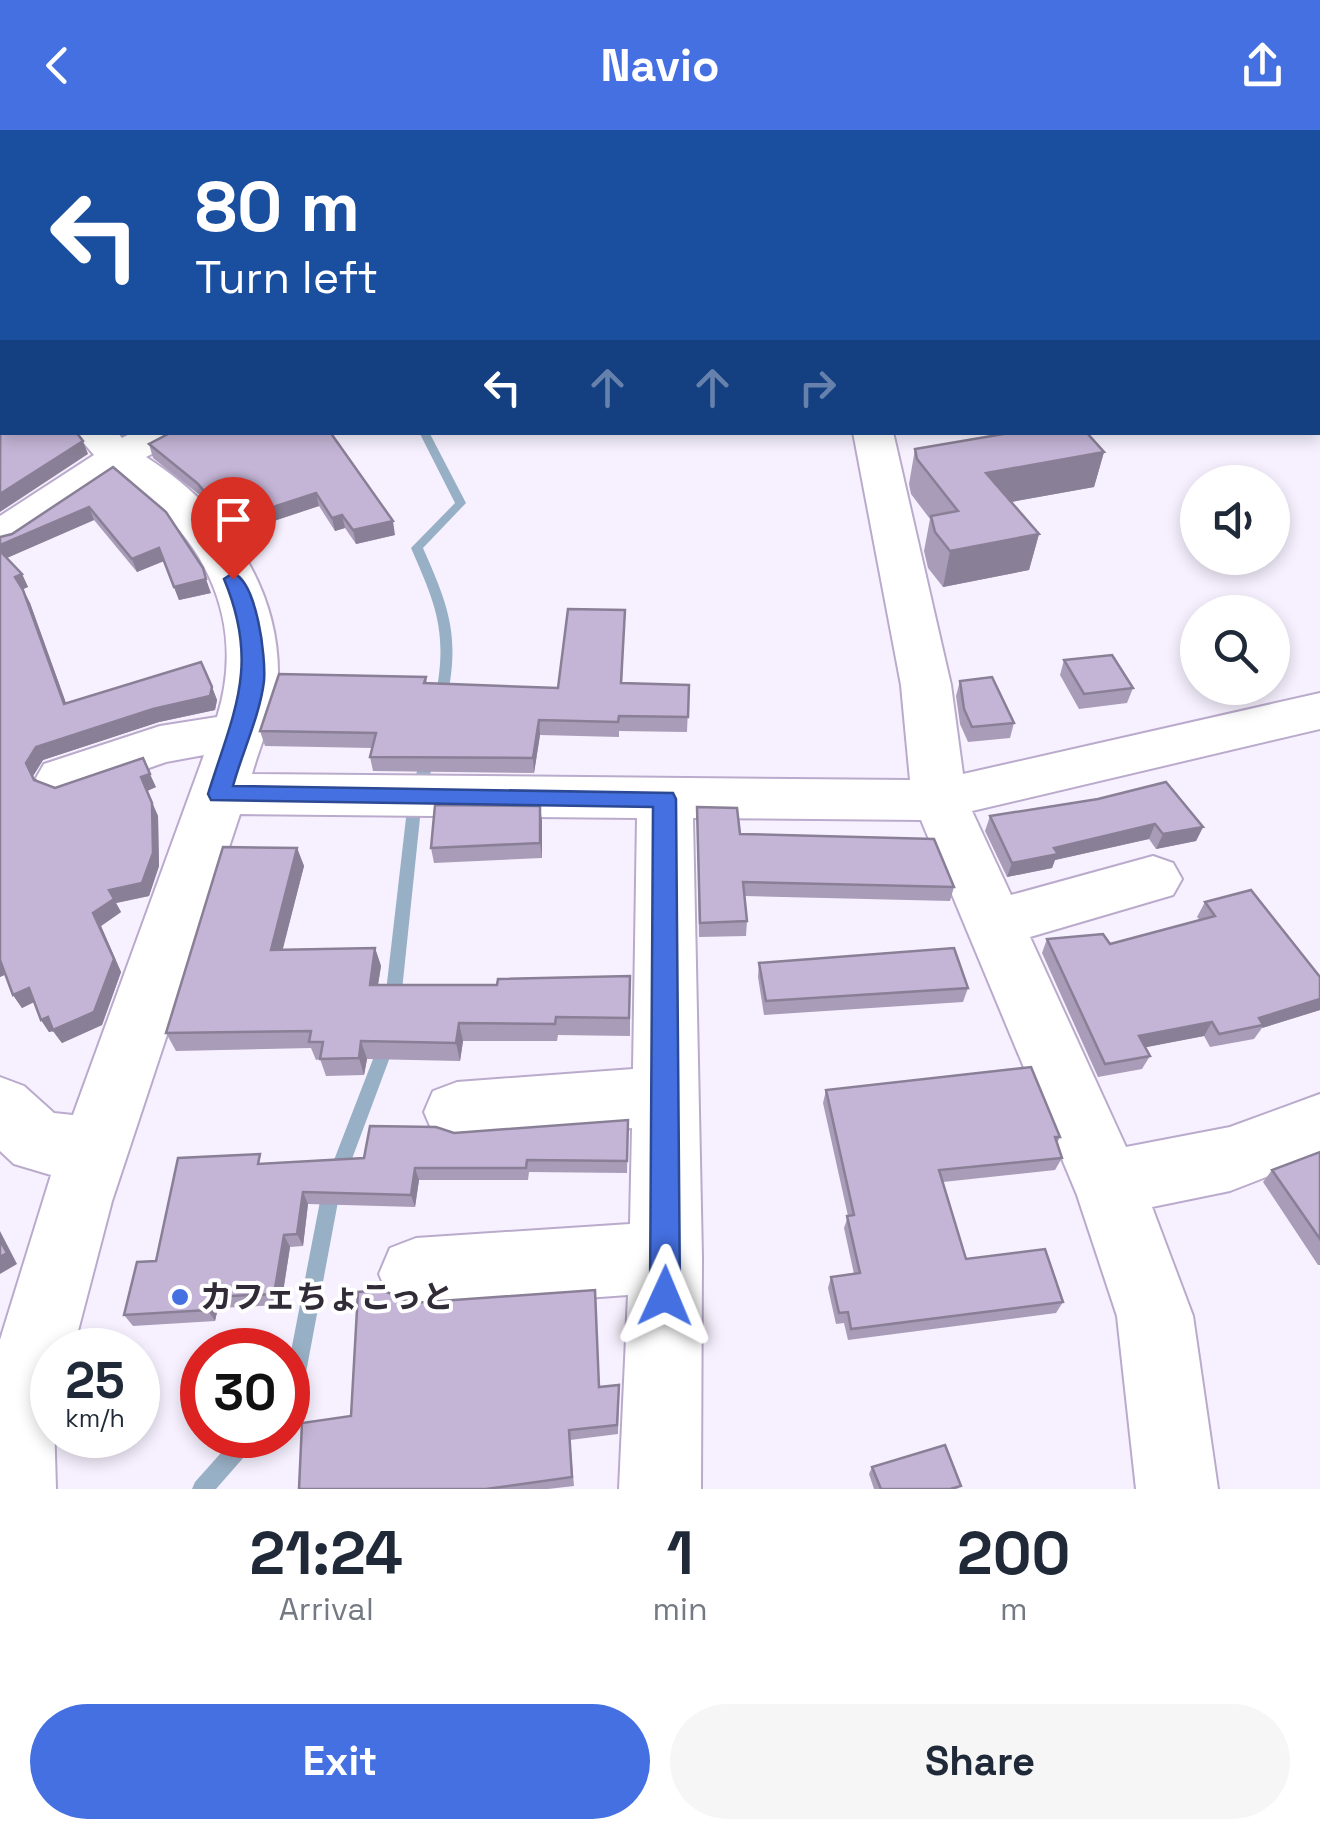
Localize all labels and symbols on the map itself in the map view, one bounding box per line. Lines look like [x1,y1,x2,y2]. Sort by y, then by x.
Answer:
pin [191,477,276,580]
position arrow [613,1244,717,1348]
place label: カフェちょこっと [200,1277,454,1317]
marker: カフェちょこっと [169,1286,191,1308]
speed limit sign: 30 [180,1328,310,1458]

